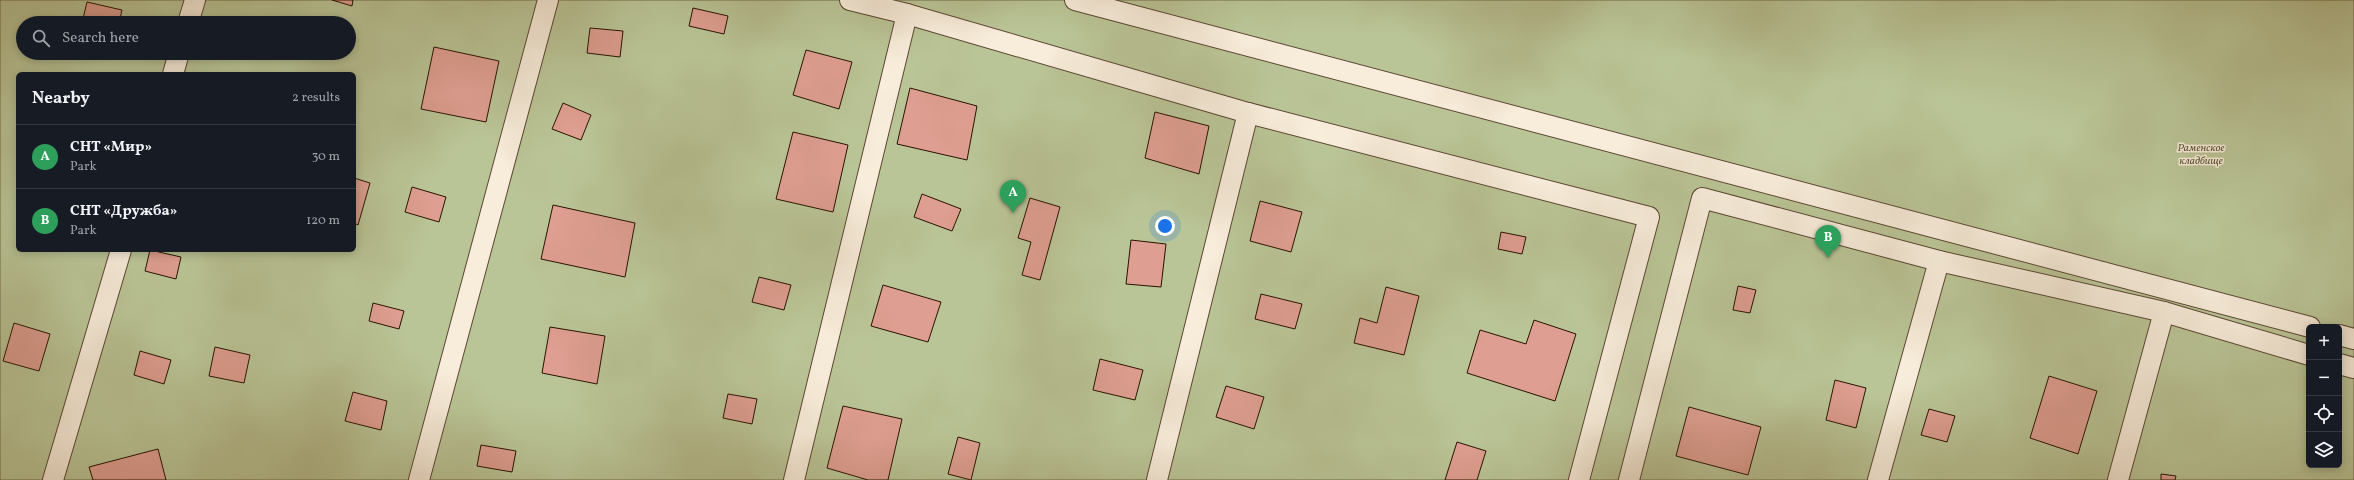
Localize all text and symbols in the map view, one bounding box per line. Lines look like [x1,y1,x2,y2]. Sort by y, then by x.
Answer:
search box [16,16,356,60]
icon: search [30,27,52,49]
text: Search here [62,28,139,49]
text: Nearby [32,87,90,110]
text: 2 results [292,89,340,107]
text: СНТ «Мир» [70,137,152,158]
park label: Раменское кладбище [2178,141,2224,169]
text: A [40,148,50,166]
text: 30 m [312,148,340,166]
text: Park [70,158,97,176]
pin: A [1000,180,1026,213]
text: СНТ «Дружба» [70,201,177,222]
text: B [41,212,49,230]
text: 120 m [306,212,340,230]
your location [1155,216,1175,236]
text: Park [70,222,97,240]
pin: B [1815,225,1841,258]
map controls [2306,324,2342,468]
button: + [2306,324,2342,360]
button: − [2306,360,2342,396]
button: locate [2306,396,2342,432]
button: layers [2306,432,2342,468]

